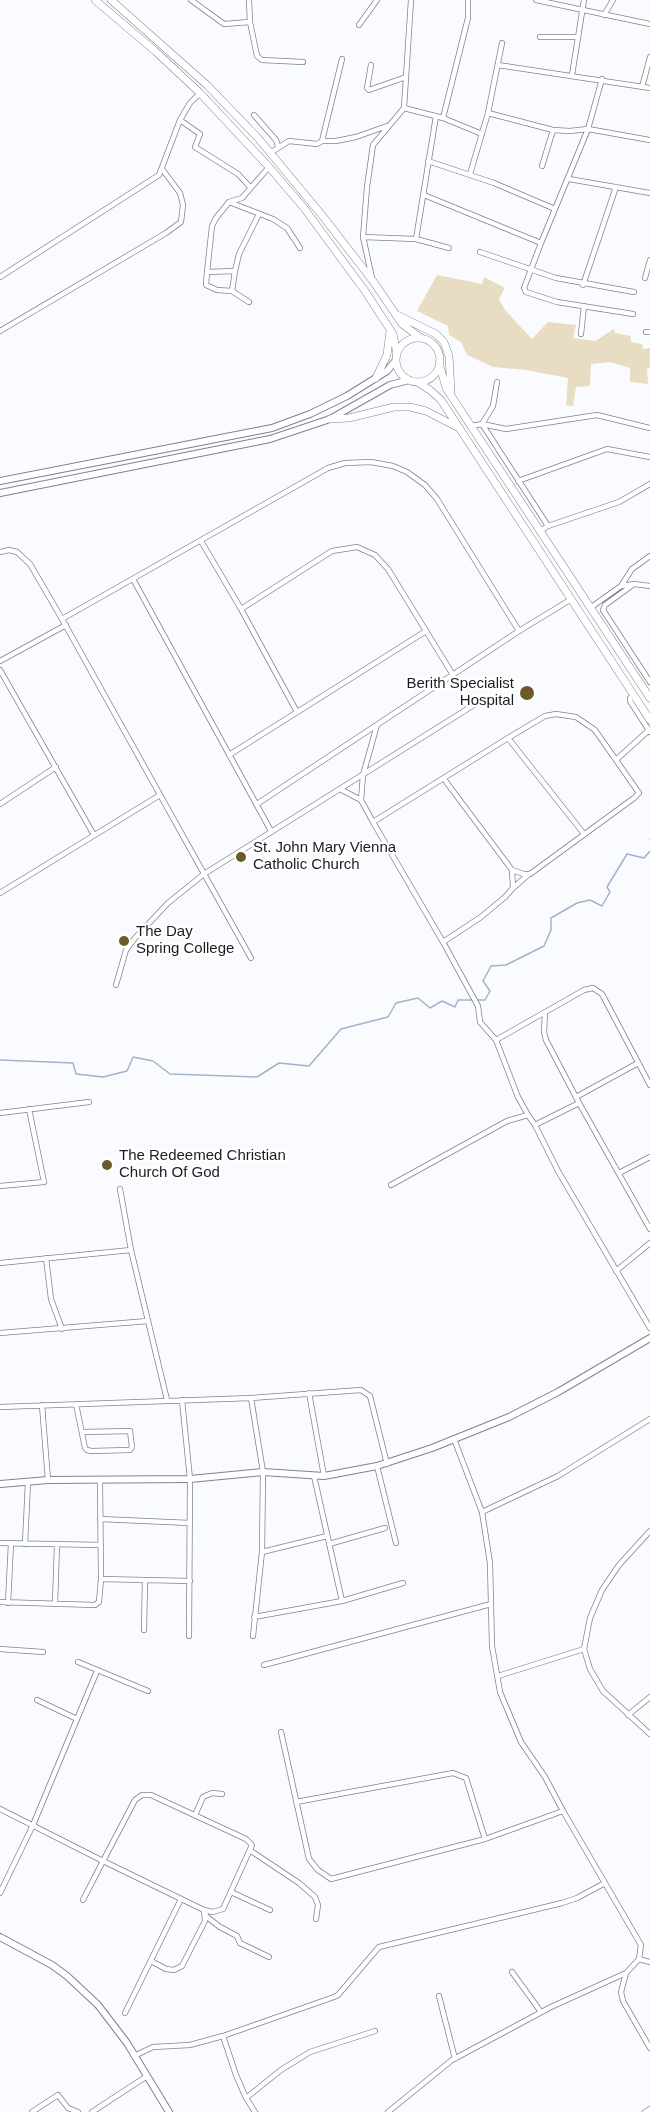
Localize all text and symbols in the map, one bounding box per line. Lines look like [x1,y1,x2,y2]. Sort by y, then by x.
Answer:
place label: Berith Specialist Hospital [406,675,514,710]
marker: Berith Specialist Hospital [518,684,536,702]
place label: St. John Mary Vienna Catholic Church [253,839,396,874]
marker: St. John Mary Vienna Catholic Church [234,850,248,864]
place label: The Day Spring College [136,923,234,958]
marker: The Day Spring College [117,934,131,948]
place label: The Redeemed Christian Church Of God [119,1147,286,1182]
marker: The Redeemed Christian Church Of God [100,1158,114,1172]

